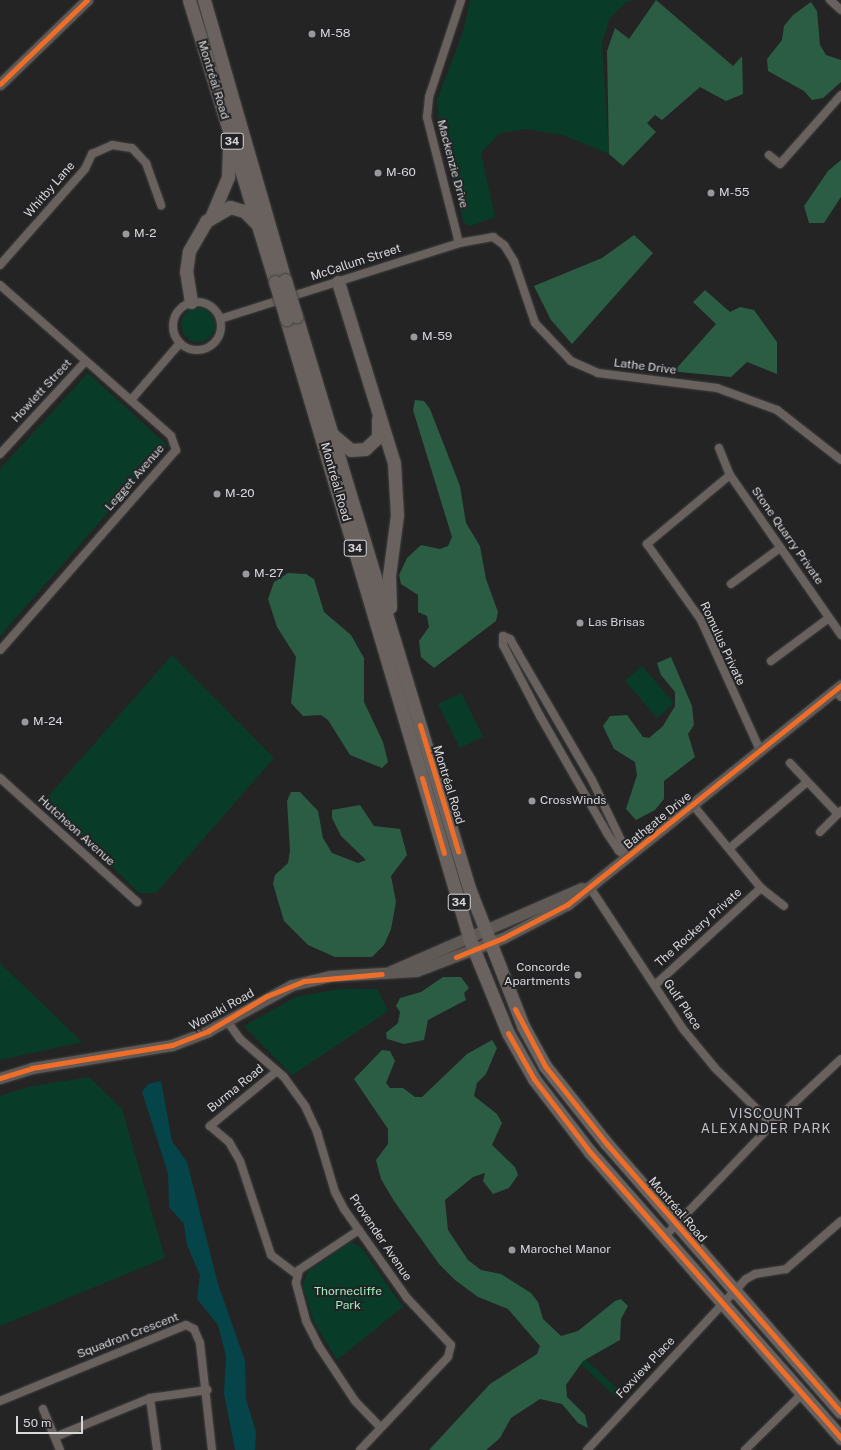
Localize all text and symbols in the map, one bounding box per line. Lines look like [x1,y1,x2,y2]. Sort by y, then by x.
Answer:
place label: M-58 [320,27,351,41]
marker: M-58 [307,29,317,39]
street label: Montréal Road [194,39,232,121]
street label: Mackenzie Drive [433,118,471,210]
road number: 34 [220,132,244,150]
street label: Whitby Lane [22,159,78,221]
place label: M-60 [386,166,416,180]
marker: M-60 [373,168,383,178]
place label: M-55 [719,186,750,200]
marker: M-55 [706,188,716,198]
place label: M-2 [134,227,156,241]
marker: M-2 [121,229,131,239]
street label: McCallum Street [309,242,403,284]
place label: M-59 [422,330,452,344]
marker: M-59 [409,332,419,342]
street label: Howlett Street [9,356,75,426]
street label: Lathe Drive [613,356,677,378]
street label: Montréal Road [317,441,353,523]
street label: Legget Avenue [102,442,168,514]
street label: Stone Quarry Private [748,484,826,588]
place label: M-20 [225,487,255,501]
marker: M-20 [212,489,222,499]
road number: 34 [343,539,367,557]
place label: M-27 [254,567,284,581]
marker: M-27 [241,569,251,579]
street label: Romulus Private [696,600,748,688]
place label: Las Brisas [588,616,645,630]
marker: Las Brisas [575,618,585,628]
place label: M-24 [33,715,63,729]
marker: M-24 [20,717,30,727]
street label: Montréal Road [429,744,467,826]
street label: Bathgate Drive [621,789,695,853]
street label: Hutcheon Avenue [35,793,117,869]
place label: CrossWinds [540,794,606,808]
marker: CrossWinds [527,796,537,806]
street label: The Rockery Private [653,885,745,971]
road number: 34 [447,893,471,911]
place label: Concorde Apartments [504,961,570,989]
marker: Concorde Apartments [573,970,583,980]
street label: Gulf Place [660,977,704,1033]
street label: Wanaki Road [187,986,257,1034]
street label: Burma Road [205,1062,267,1116]
district label: VISCOUNT ALEXANDER PARK [701,1107,831,1138]
street label: Montréal Road [645,1174,709,1246]
street label: Provender Avenue [346,1192,414,1284]
place label: Marochel Manor [520,1243,611,1257]
marker: Marochel Manor [507,1245,517,1255]
park label: Thornecliffe Park [314,1285,382,1313]
street label: Squadron Crescent [75,1310,181,1362]
street label: Foxview Place [614,1334,678,1402]
scale bar [18,1408,85,1434]
text: 50 m [23,1416,51,1430]

